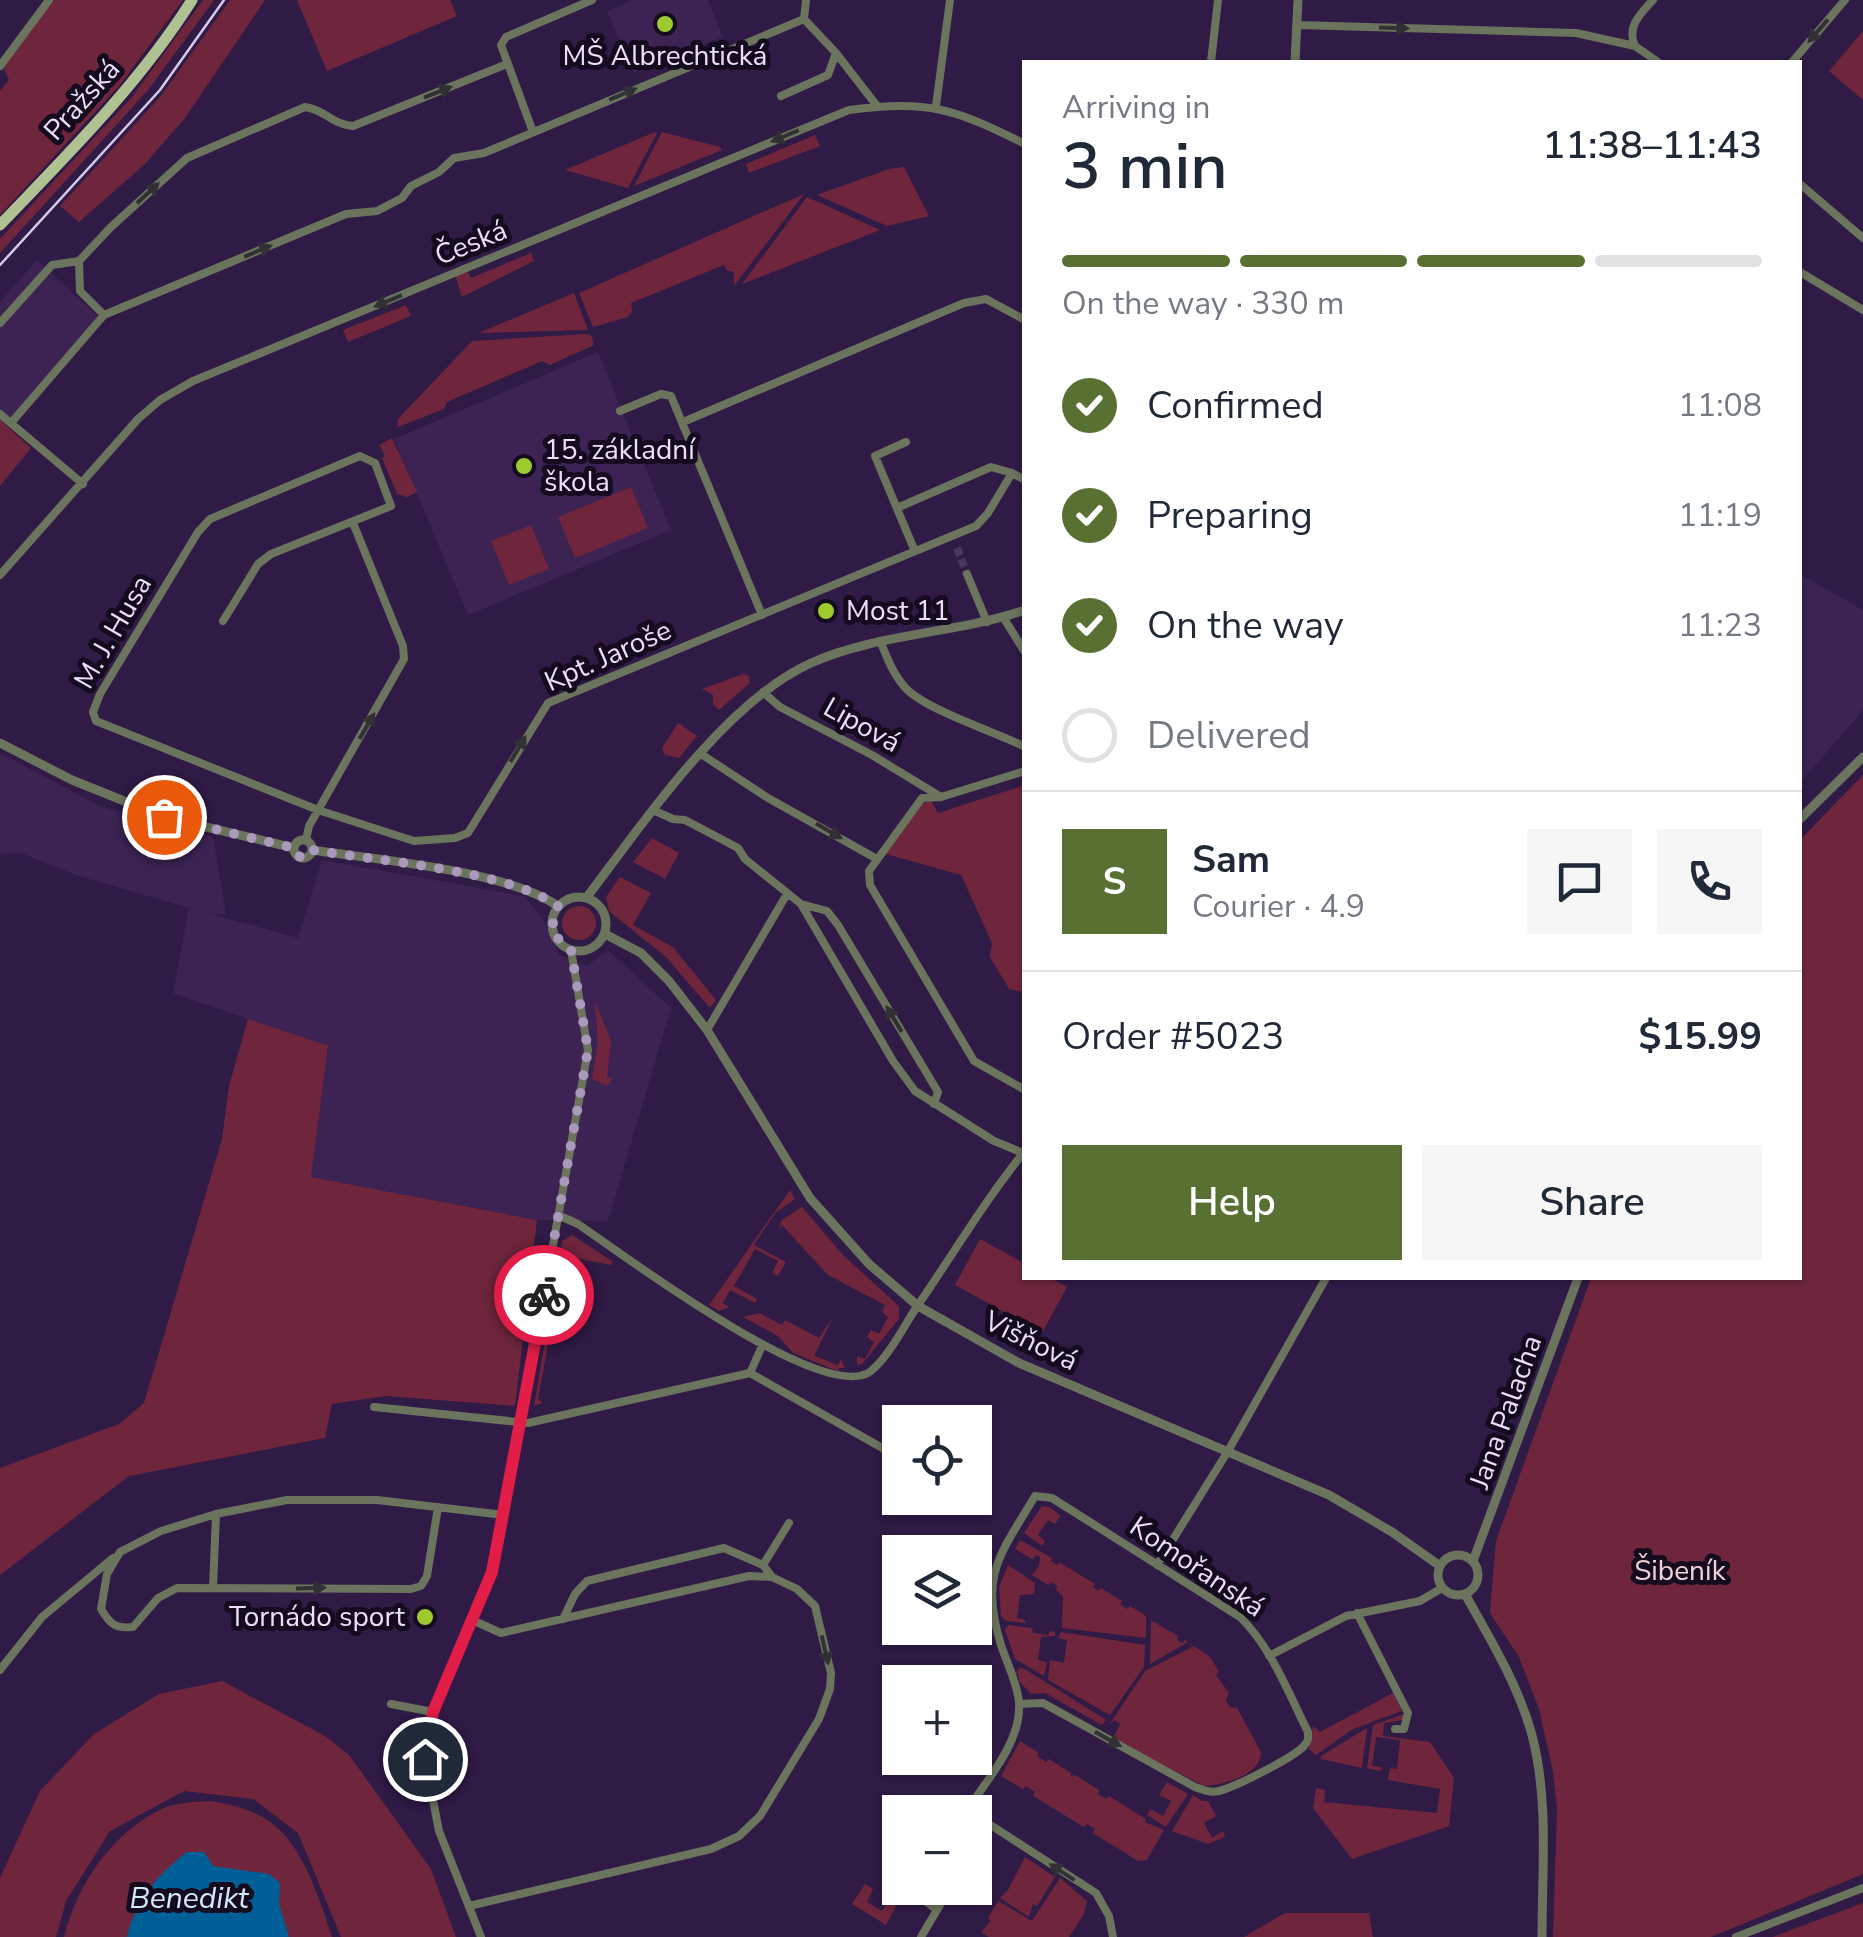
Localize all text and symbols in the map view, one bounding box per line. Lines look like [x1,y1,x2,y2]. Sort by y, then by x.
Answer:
marker: MŠ Albrechtická [654,13,676,35]
one-way arrow [1808,19,1830,44]
one-way arrow [1379,20,1411,36]
place label: MŠ Albrechtická [563,37,767,75]
street label: Pražská [35,51,129,149]
one-way arrow [423,84,453,100]
one-way arrow [608,86,638,102]
text: Arriving in [1062,86,1210,129]
text: 11:38–11:43 [1543,120,1762,171]
text: 3 min [1062,122,1228,211]
one-way arrow [770,129,800,145]
one-way arrow [135,182,160,204]
street label: Česká [429,211,513,275]
one-way arrow [244,242,274,258]
text: On the way · 330 m [1062,282,1344,325]
one-way arrow [373,293,403,309]
icon: check [1062,378,1117,433]
text: Confirmed [1147,380,1324,431]
text: 11:08 [1678,384,1762,427]
place label: 15. základní škola [544,431,696,501]
marker: 15. základní škola [513,455,535,477]
icon: check [1062,488,1117,543]
text: Preparing [1147,490,1313,541]
text: 11:19 [1678,494,1762,537]
street label: M. J. Husa [65,568,161,696]
place label: Most 11 [846,592,949,630]
icon: check [1062,598,1117,653]
marker: Most 11 [815,600,837,622]
text: On the way [1147,600,1343,651]
text: 11:23 [1678,604,1762,647]
street label: Kpt. Jaroše [539,611,677,701]
street label: Lipová [817,688,907,762]
text: Delivered [1147,710,1311,761]
one-way arrow [358,712,376,740]
one-way arrow [509,735,526,763]
pin [122,775,207,860]
icon: bag [137,790,192,845]
one-way arrow [814,823,843,840]
button: chat [1527,829,1632,934]
button: phone [1657,829,1762,934]
text: Sam [1192,834,1270,885]
text: S [1103,856,1126,907]
text: Courier · 4.9 [1192,885,1365,928]
one-way arrow [886,1005,903,1033]
text: Order #5023 [1062,1011,1284,1062]
text: $15.99 [1639,1011,1762,1062]
button: Help [1062,1145,1402,1260]
button: Share [1422,1145,1762,1260]
courier [494,1245,594,1345]
icon: bike [517,1268,572,1323]
street label: Višňová [977,1302,1084,1380]
street label: Jana Palacha [1460,1330,1551,1495]
map controls [882,1405,992,1905]
button: locate [882,1405,992,1515]
street label: Komořanská [1122,1508,1272,1626]
button: layers [882,1535,992,1645]
park label: Šibeník [1634,1552,1727,1590]
one-way arrow [295,1579,327,1595]
place label: Tornádo sport [229,1598,405,1636]
marker: Tornádo sport [414,1606,436,1628]
one-way arrow [818,1635,833,1666]
button: + [882,1665,992,1775]
pin [383,1717,468,1802]
one-way arrow [1093,1731,1122,1748]
icon: home [398,1732,453,1787]
button: − [882,1795,992,1905]
one-way arrow [1048,1864,1076,1882]
water label: Benedikt [130,1878,250,1919]

